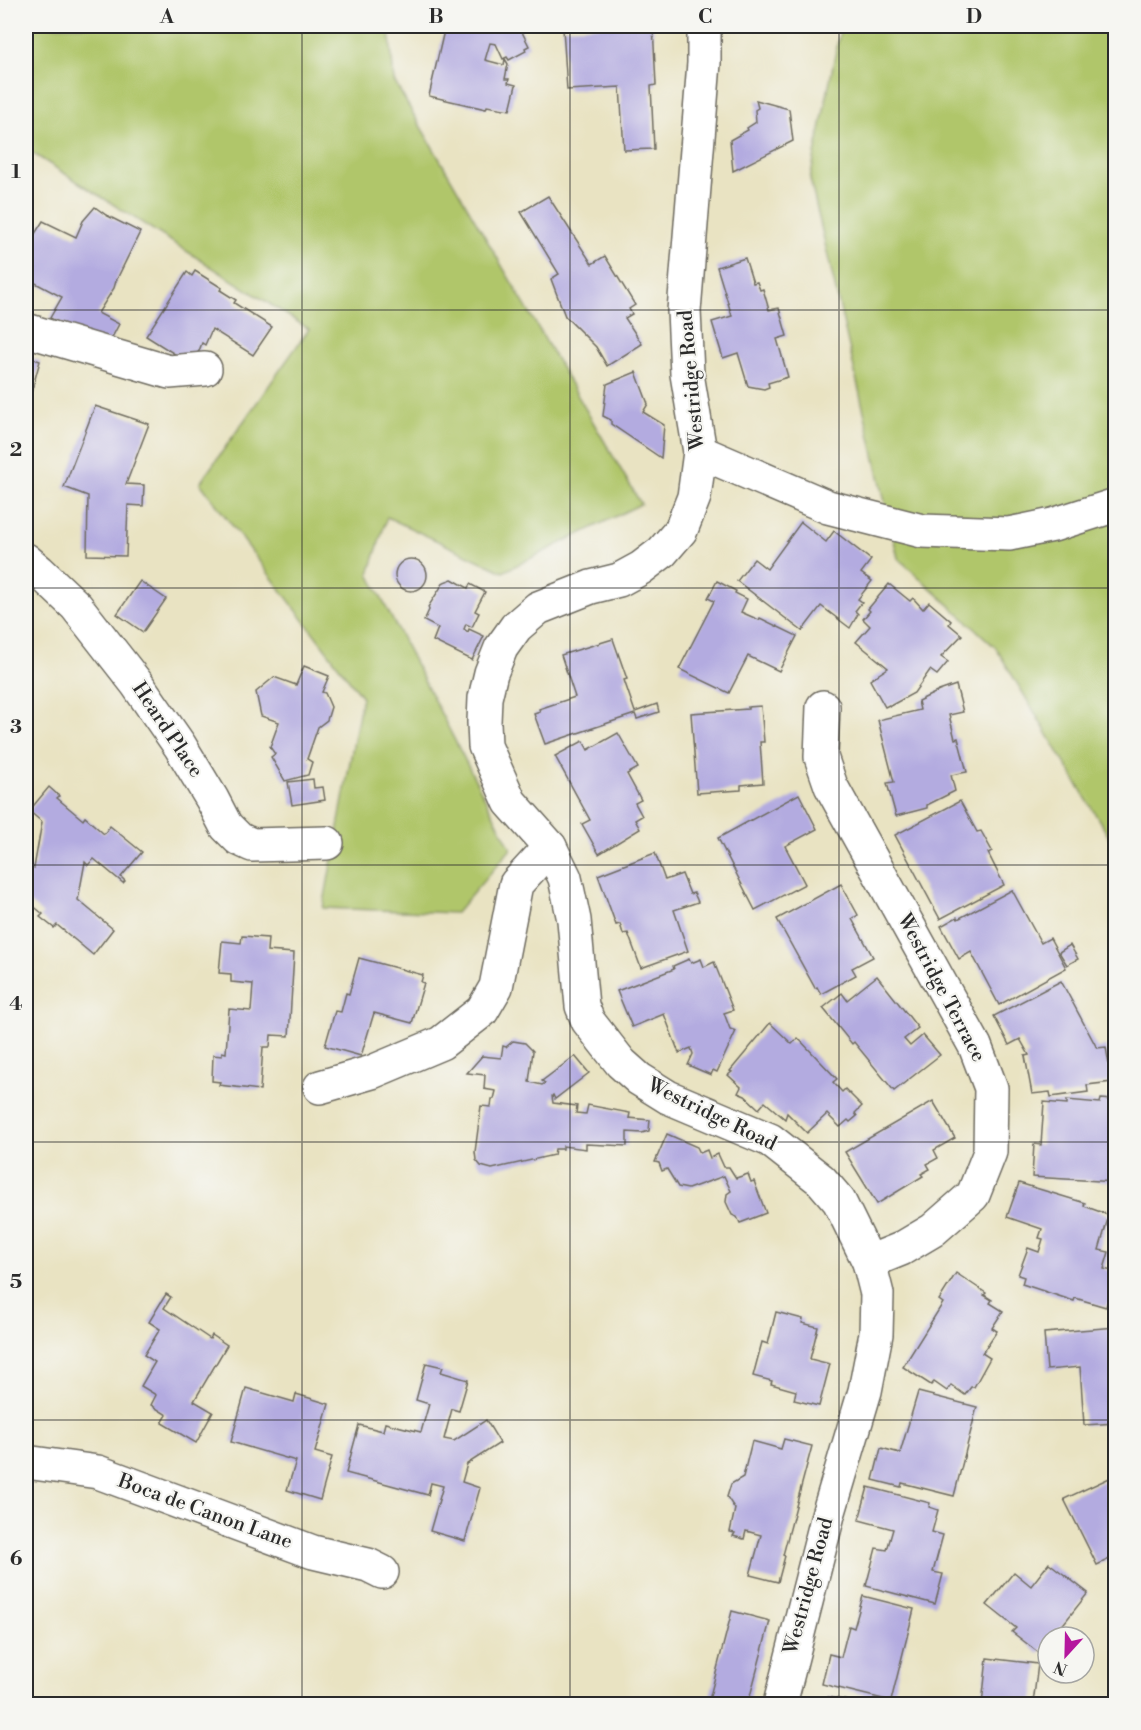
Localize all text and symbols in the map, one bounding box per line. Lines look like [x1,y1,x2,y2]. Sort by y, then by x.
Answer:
text: A [159,5,175,30]
text: B [428,5,444,30]
text: C [698,5,712,30]
text: D [966,5,982,30]
text: 1 [11,160,21,185]
street label: Westridge Road [673,308,711,452]
text: 2 [10,438,22,463]
street label: Heard Place [126,677,208,783]
text: 3 [10,715,22,740]
street label: Westridge Terrace [891,909,991,1067]
text: 4 [9,992,23,1017]
street label: Westridge Road [642,1072,781,1157]
text: 5 [10,1270,22,1295]
street label: Boca de Canon Lane [113,1469,296,1555]
street label: Westridge Road [778,1514,839,1658]
text: 6 [10,1547,23,1572]
north arrow [1036,1625,1096,1685]
text: N [1051,1656,1070,1680]

